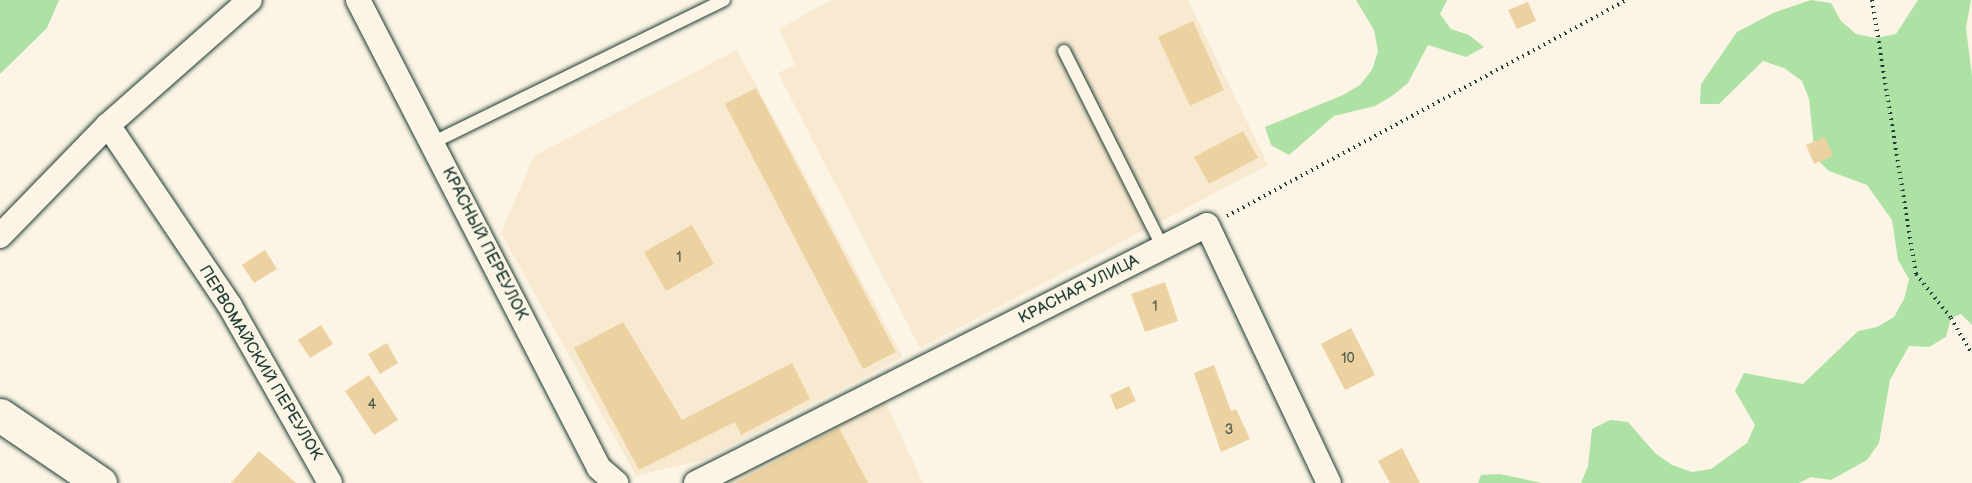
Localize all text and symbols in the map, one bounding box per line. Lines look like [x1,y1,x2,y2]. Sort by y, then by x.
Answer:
street label: КРАСНЫЙ ПЕРЕУЛОК [437,164,531,324]
house number: 1 [676,250,682,266]
street label: КРАСНАЯ УЛИЦА [1016,251,1142,329]
street label: ПЕРВОМАЙСКИЙ ПЕРЕУЛОК [194,262,326,464]
house number: 1 [1152,299,1158,315]
house number: 10 [1341,351,1355,367]
house number: 4 [368,397,376,413]
house number: 3 [1225,422,1233,438]

